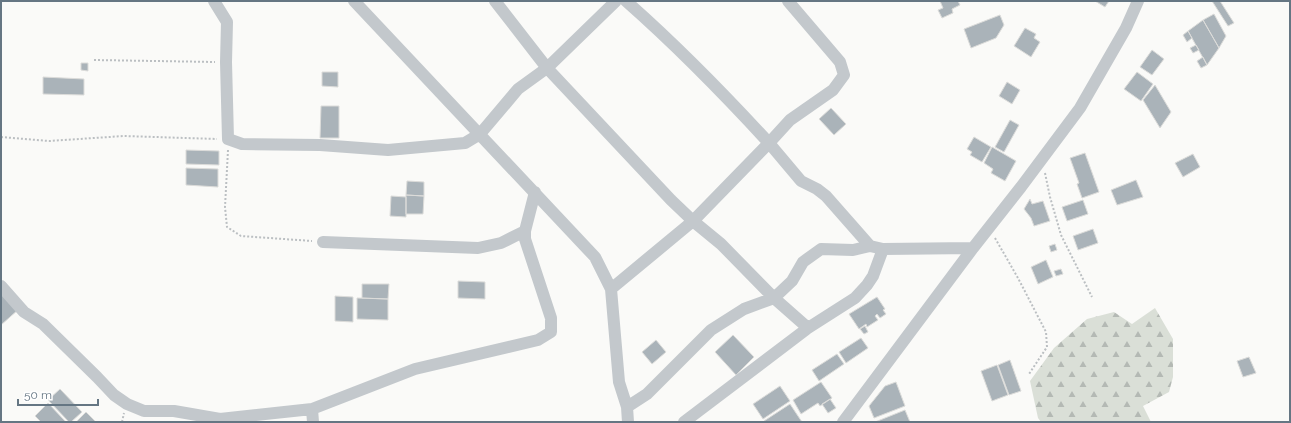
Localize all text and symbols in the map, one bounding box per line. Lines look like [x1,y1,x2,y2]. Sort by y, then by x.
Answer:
scale bar [18,381,98,407]
text: 50 m [24,388,52,402]

